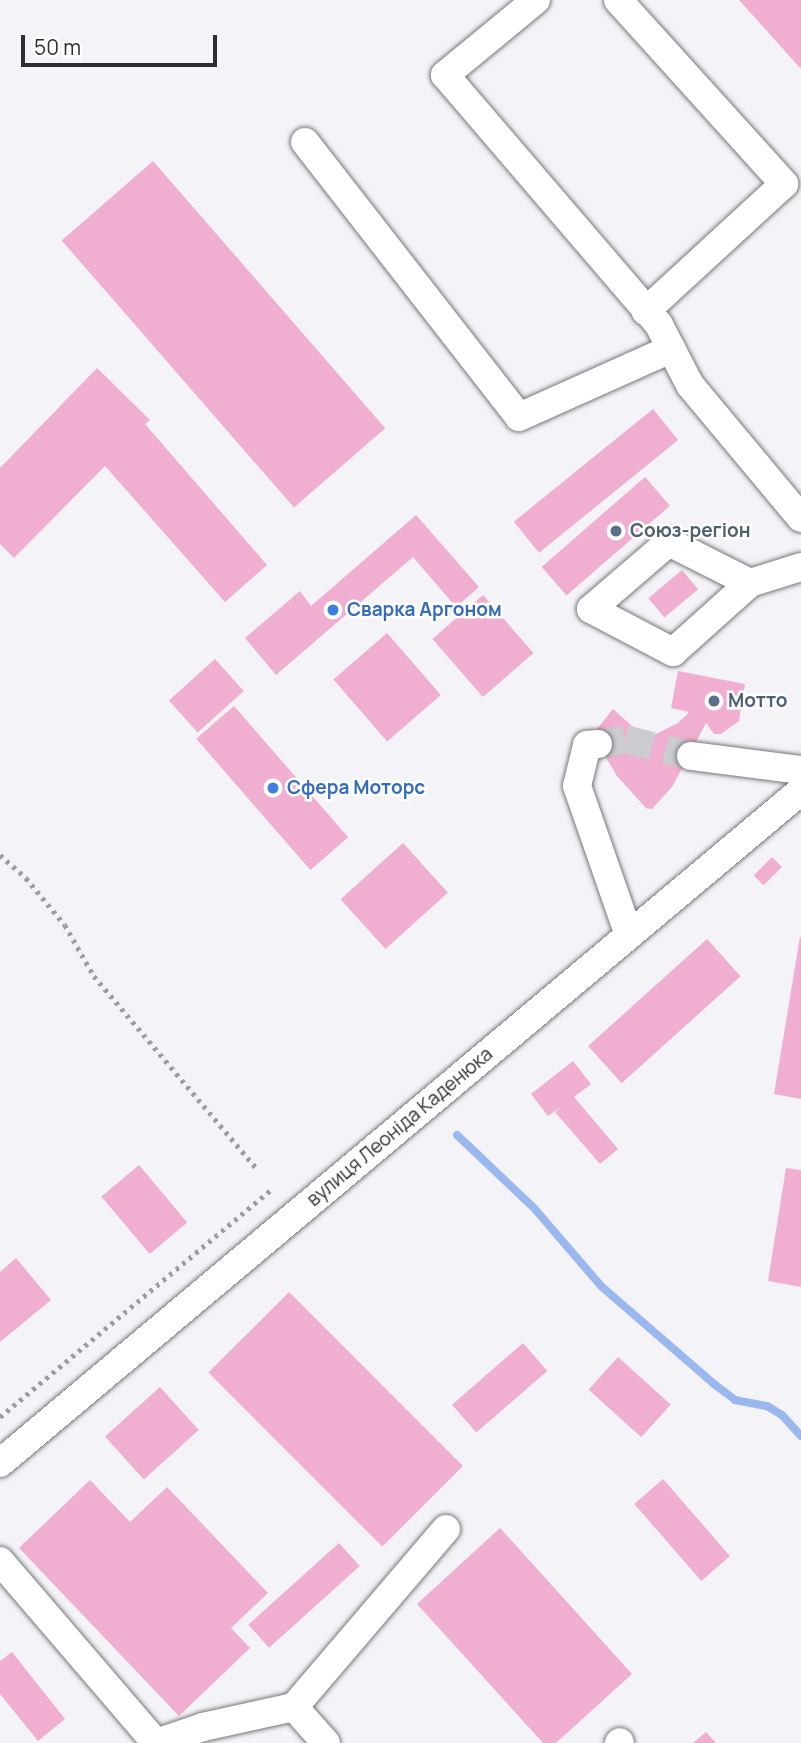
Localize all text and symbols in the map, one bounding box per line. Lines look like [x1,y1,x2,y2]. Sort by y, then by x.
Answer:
scale bar [24,21,220,65]
text: 50 m [34,33,81,61]
place label: Союз-регіон [630,520,751,542]
marker: Союз-регіон [608,523,624,539]
place label: Сварка Аргоном [347,599,502,621]
marker: Сварка Аргоном [325,602,341,618]
place label: Мотто [728,690,788,712]
marker: Мотто [706,693,722,709]
place label: Сфера Моторс [287,777,425,799]
marker: Сфера Моторс [265,780,281,796]
street label: вулиця Леоніда Каденюка [303,1043,497,1211]

